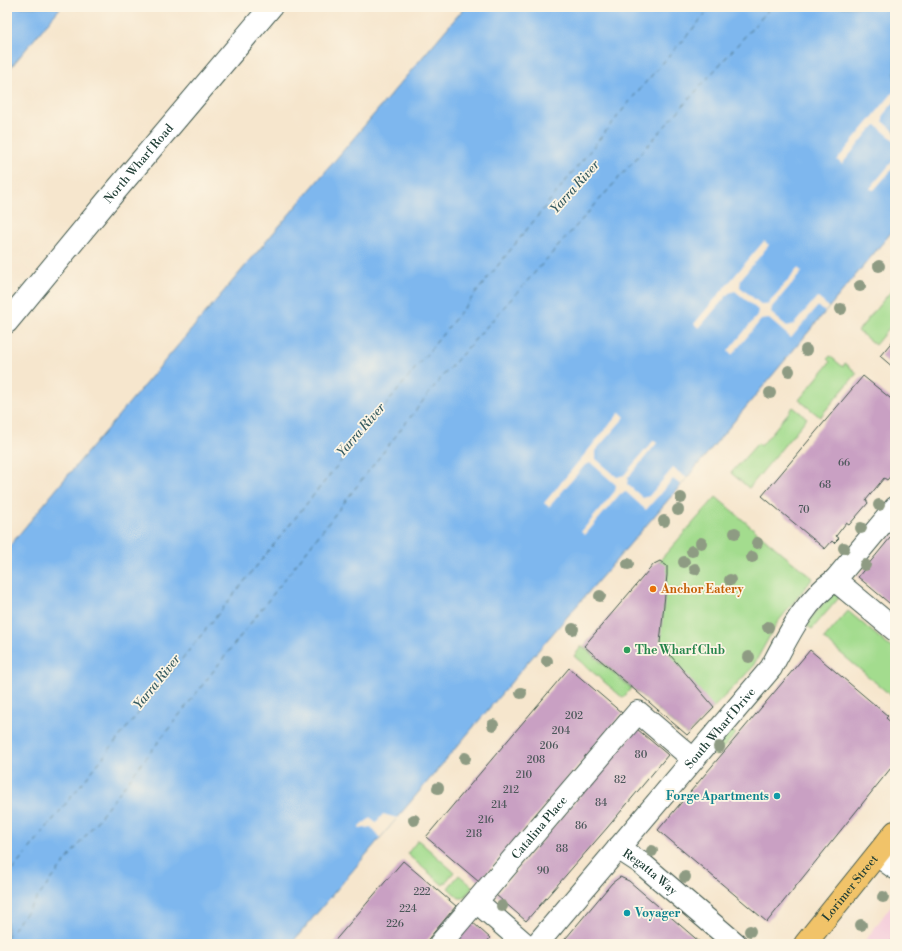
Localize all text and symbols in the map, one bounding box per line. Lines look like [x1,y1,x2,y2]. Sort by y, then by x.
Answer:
street label: North Wharf Road [101,121,177,206]
water label: Yarra River [547,157,603,217]
water label: Yarra River [333,400,389,460]
house number: 66 [838,457,850,469]
house number: 68 [819,479,831,491]
house number: 70 [798,504,810,516]
place label: Anchor Eatery [660,582,745,597]
marker: Anchor Eatery [648,584,658,594]
place label: The Wharf Club [635,643,726,658]
marker: The Wharf Club [622,645,632,655]
water label: Yarra River [130,651,184,713]
street label: South Wharf Drive [681,685,759,772]
house number: 202 [565,710,583,722]
house number: 204 [552,725,570,737]
house number: 206 [540,740,558,752]
house number: 80 [635,749,648,761]
house number: 208 [527,754,545,766]
house number: 210 [516,769,533,781]
house number: 82 [614,774,626,786]
house number: 212 [503,784,519,796]
place label: Forge Apartments [666,789,769,804]
marker: Forge Apartments [772,791,782,801]
street label: Catalina Place [508,793,570,862]
house number: 84 [595,797,607,809]
house number: 214 [491,799,507,811]
house number: 216 [478,814,494,826]
house number: 86 [575,820,587,832]
house number: 218 [466,828,482,840]
house number: 88 [556,843,568,855]
street label: Regatta Way [620,846,681,898]
street label: Lorimer Street [819,851,882,924]
house number: 90 [537,865,550,877]
house number: 222 [413,886,431,898]
house number: 224 [399,903,417,915]
place label: Voyager [634,906,681,921]
marker: Voyager [622,908,632,918]
house number: 226 [386,918,404,930]

